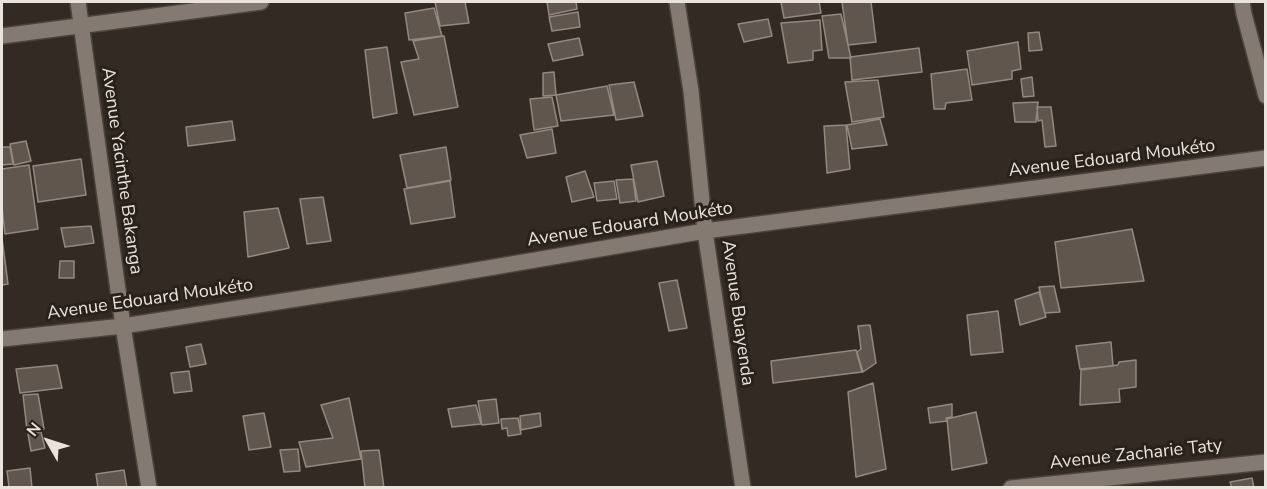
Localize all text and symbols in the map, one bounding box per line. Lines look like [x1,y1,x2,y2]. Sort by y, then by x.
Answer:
street label: Avenue Yacinthe Bakanga [96,66,146,276]
street label: Avenue Edouard Moukéto [1007,136,1217,182]
street label: Avenue Edouard Moukéto [526,198,734,252]
street label: Avenue Buayenda [716,239,758,387]
street label: Avenue Edouard Moukéto [46,275,254,325]
north arrow [18,411,78,471]
text: N [22,418,46,441]
street label: Avenue Zacharie Taty [1049,435,1223,475]

